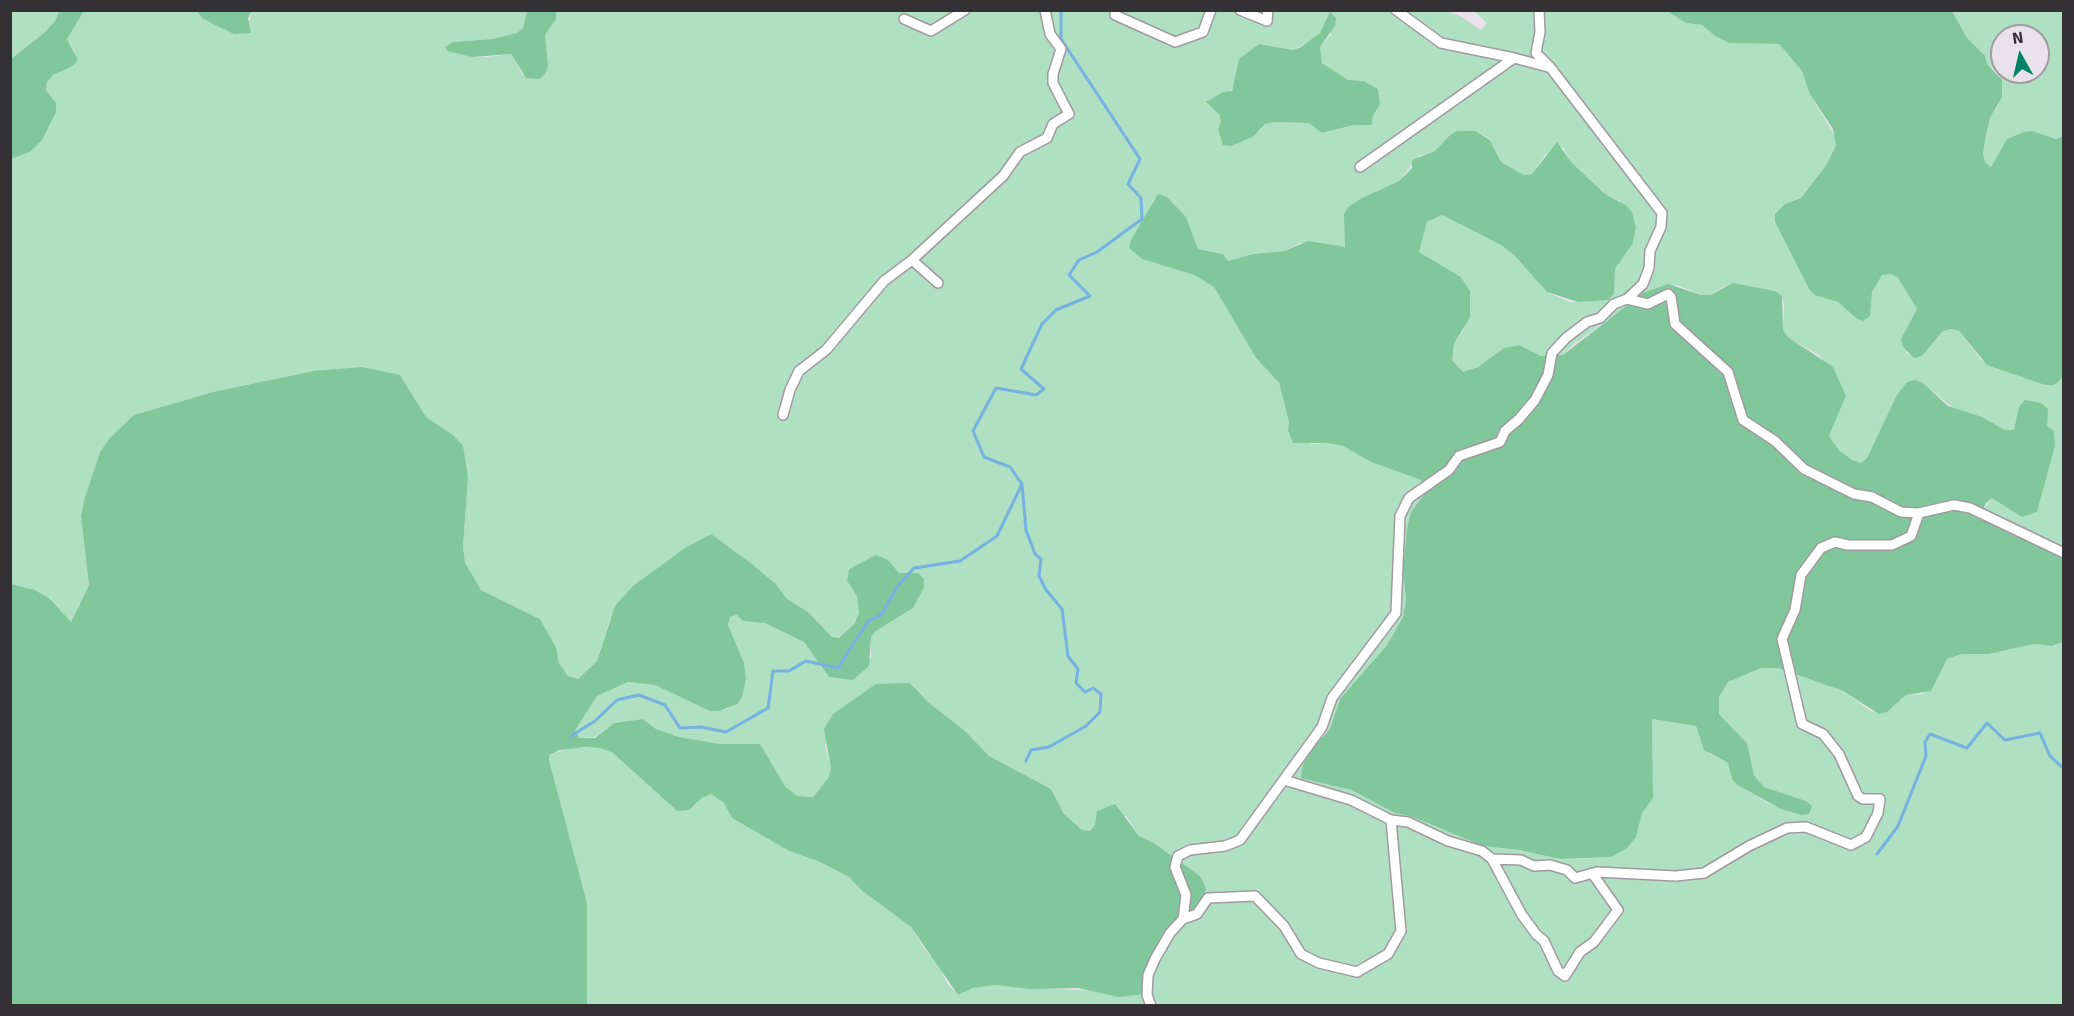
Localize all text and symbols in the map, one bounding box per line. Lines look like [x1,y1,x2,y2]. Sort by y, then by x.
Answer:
north arrow [1990,24,2050,84]
text: N [2011,27,2025,49]

